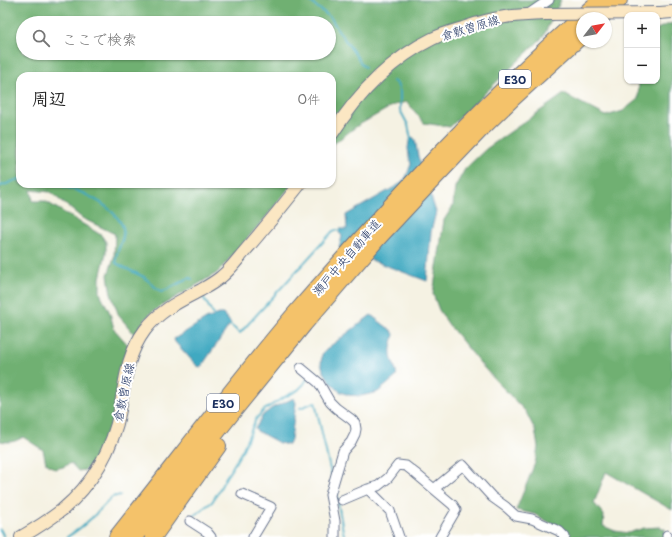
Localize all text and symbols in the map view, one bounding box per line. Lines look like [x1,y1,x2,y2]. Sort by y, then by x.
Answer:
street label: 倉敷曽原線 [439,10,501,44]
north arrow [576,12,612,48]
map controls [624,12,660,84]
button: + [624,12,660,48]
search box [16,16,336,60]
icon: search [30,27,52,49]
text: ここで検索 [62,27,137,50]
button: − [624,48,660,84]
road number: E30 [499,70,531,88]
text: 周辺 [32,85,66,111]
text: 0件 [297,89,320,108]
street label: 瀬戸中央自動車道 [308,215,384,299]
street label: 倉敷曽原線 [108,361,138,423]
road number: E30 [207,394,239,412]

